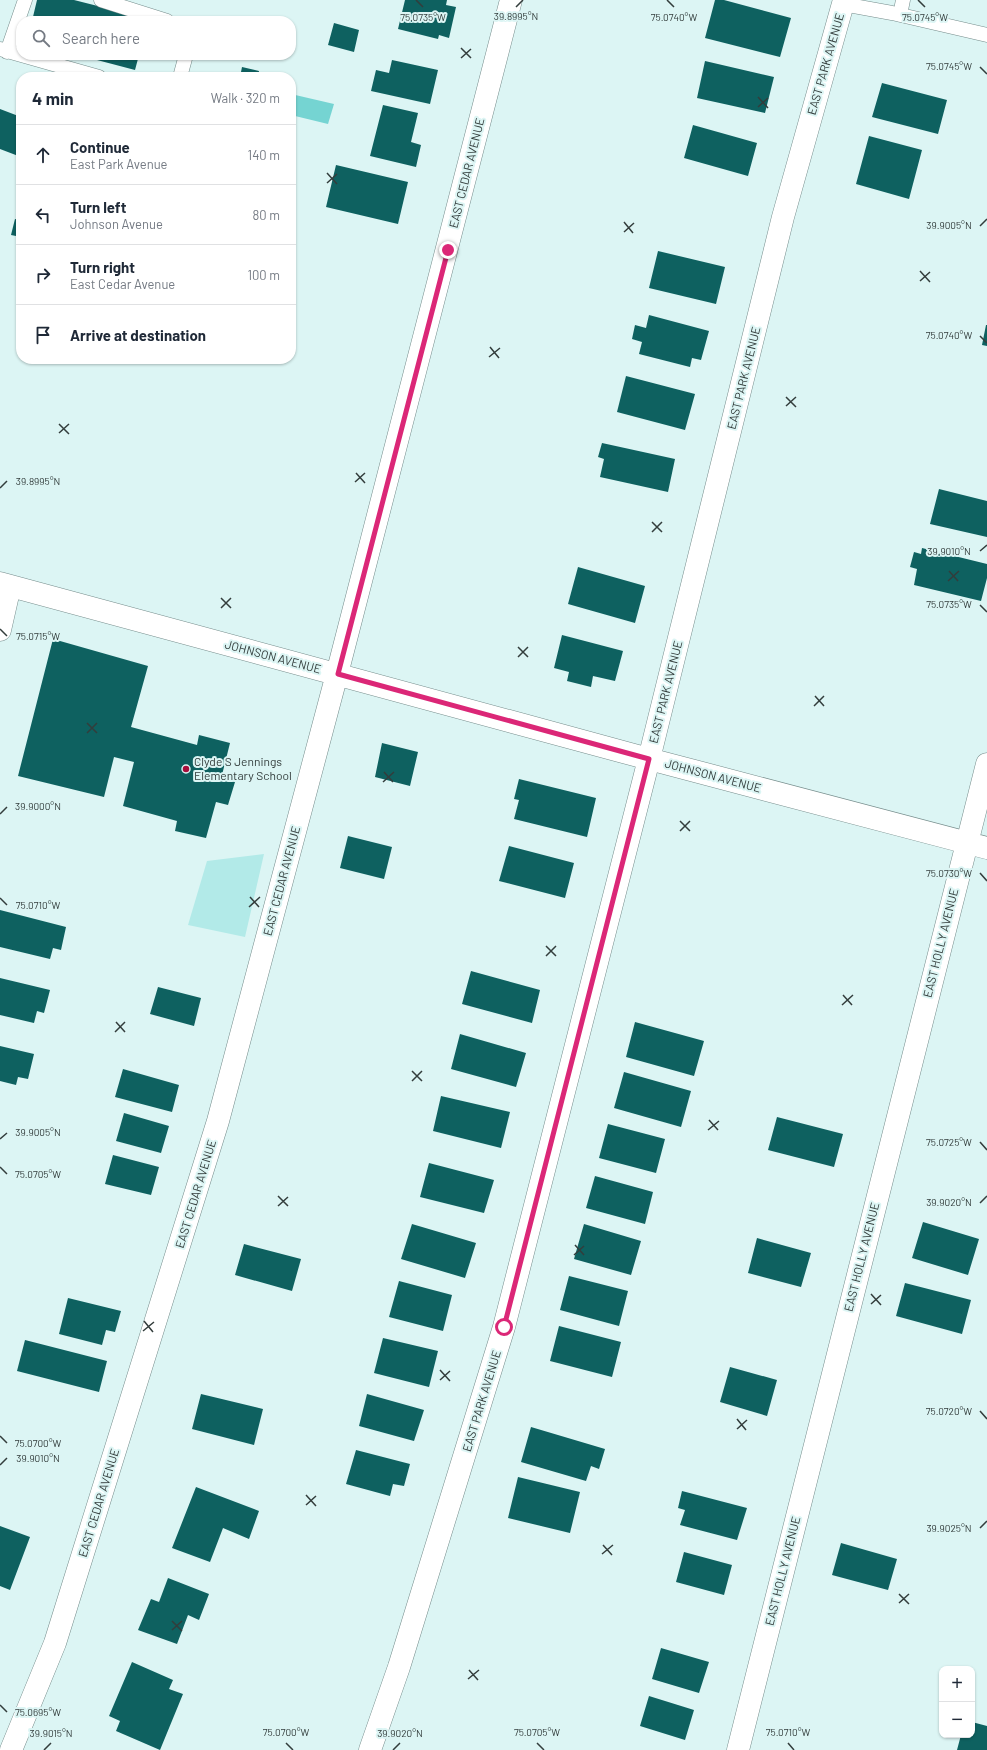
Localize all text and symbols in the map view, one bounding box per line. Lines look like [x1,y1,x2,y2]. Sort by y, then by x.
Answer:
text: 39.8995°N [494,10,538,22]
text: 75.0735°W [400,11,446,23]
text: 75.0740°W [651,11,697,23]
street label: EAST PARK AVENUE [804,11,846,116]
text: 75.0745°W [902,11,948,23]
search box [16,16,296,60]
icon: search [30,27,52,49]
text: Search here [62,29,140,47]
text: 75.0745°W [926,60,972,72]
text: 4 min [32,88,74,108]
text: Walk · 320 m [211,90,280,106]
street label: EAST CEDAR AVENUE [446,116,486,229]
text: Continue [70,138,130,156]
icon: ahead [32,144,54,166]
text: 140 m [248,147,280,163]
text: East Park Avenue [70,156,168,172]
text: Turn left [70,198,126,216]
icon: left [32,204,54,226]
text: 80 m [253,207,280,223]
text: Johnson Avenue [70,216,163,232]
text: 39.9005°N [926,219,972,231]
route end [439,241,457,259]
text: Turn right [70,258,135,276]
icon: right [32,264,54,286]
text: 100 m [247,267,280,283]
text: East Cedar Avenue [70,276,175,292]
icon: arrive [32,324,54,346]
street label: EAST PARK AVENUE [723,325,763,431]
text: Arrive at destination [70,326,206,344]
text: 75.0740°W [926,329,972,341]
text: 39.8995°N [16,475,60,487]
text: 39.9010°N [927,545,971,557]
text: 75.0735°W [926,598,972,610]
text: 75.0715°W [16,630,60,642]
street label: JOHNSON AVENUE [224,636,323,676]
street label: EAST PARK AVENUE [645,639,685,745]
place label: Clyde S Jennings Elementary School [194,754,292,782]
street label: JOHNSON AVENUE [664,755,763,795]
marker: Clyde S Jennings Elementary School [181,764,191,774]
text: 39.9000°N [15,800,61,812]
street label: EAST CEDAR AVENUE [260,824,302,937]
text: 75.0730°W [926,867,972,879]
street label: EAST HOLLY AVENUE [920,887,960,999]
text: 75.0710°W [16,899,60,911]
text: 39.9005°N [15,1126,61,1138]
text: 75.0725°W [926,1136,972,1148]
street label: EAST CEDAR AVENUE [172,1138,218,1250]
text: 75.0705°W [15,1168,61,1180]
text: 39.9020°N [926,1196,972,1208]
street label: EAST HOLLY AVENUE [841,1201,881,1313]
route start [495,1318,513,1336]
street label: EAST PARK AVENUE [459,1348,503,1453]
text: 75.0720°W [926,1405,972,1417]
text: 75.0700°W [15,1437,62,1449]
street label: EAST CEDAR AVENUE [75,1447,121,1559]
text: 39.9010°N [16,1452,60,1464]
street label: EAST HOLLY AVENUE [762,1515,802,1627]
text: 39.9025°N [926,1522,972,1534]
map controls [939,1666,975,1738]
button: + [939,1666,975,1702]
button: − [939,1702,975,1738]
text: 75.0695°W [15,1706,61,1718]
text: 75.0700°W [263,1726,310,1738]
text: 75.0705°W [514,1726,560,1738]
text: 75.0710°W [766,1726,810,1738]
text: 39.9015°N [30,1727,72,1739]
text: 39.9020°N [377,1727,423,1739]

